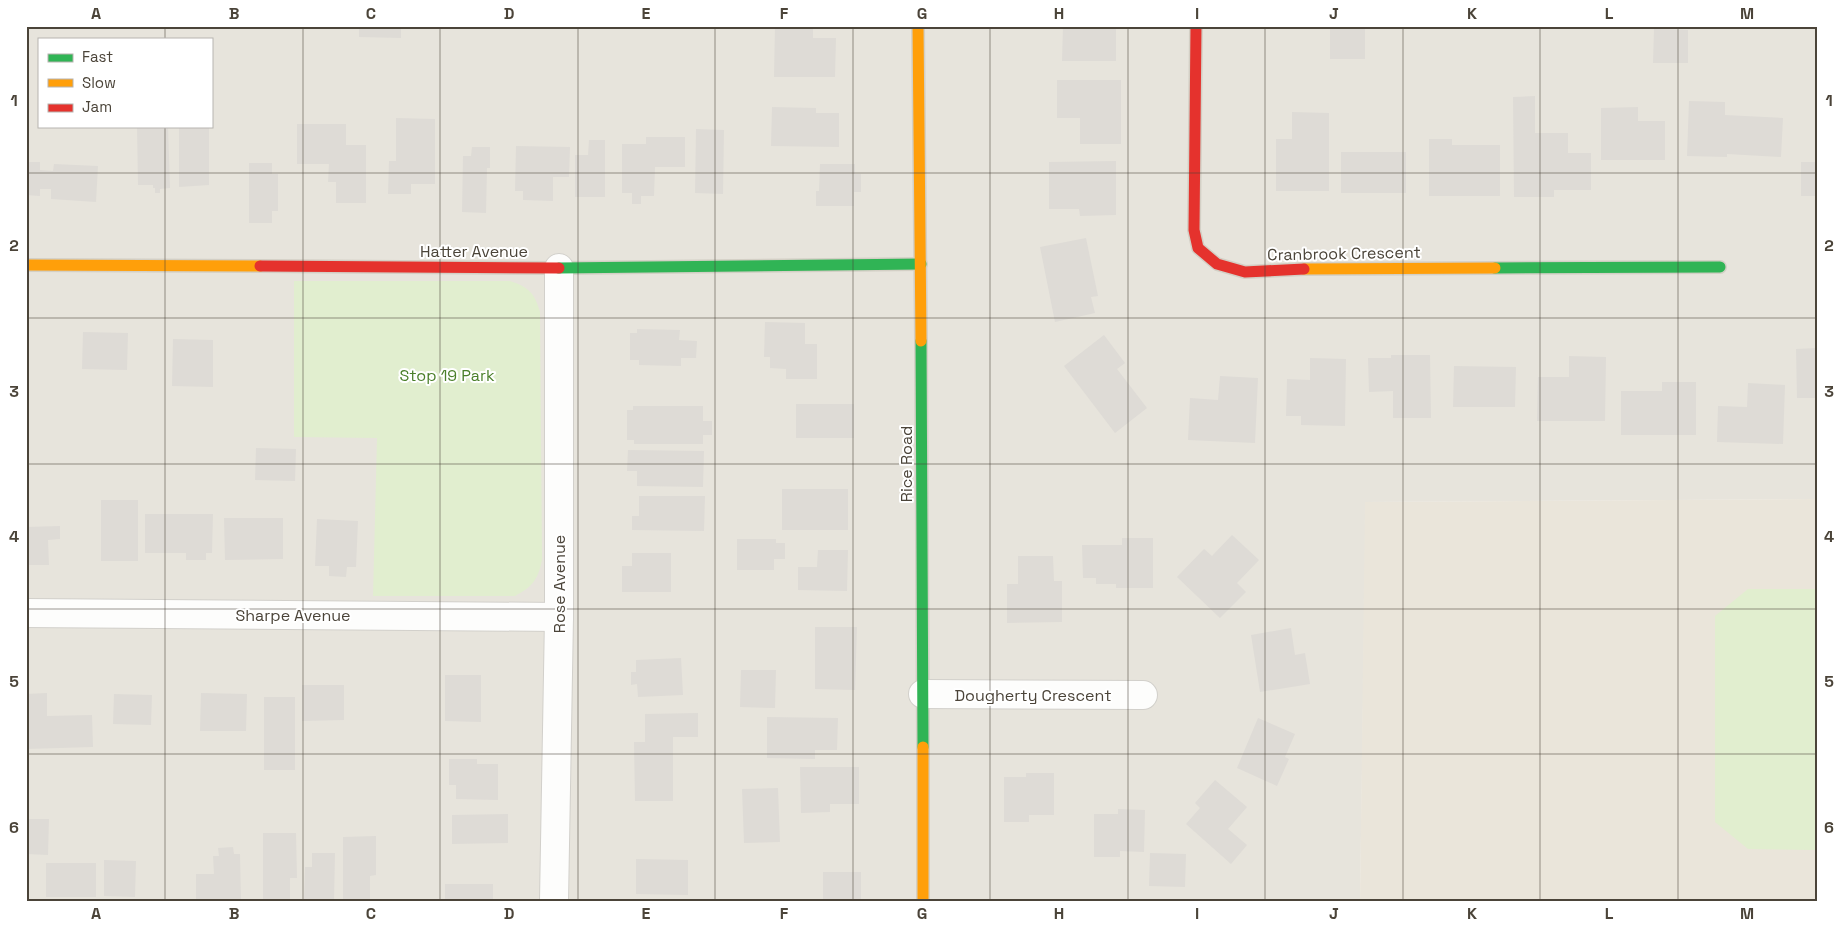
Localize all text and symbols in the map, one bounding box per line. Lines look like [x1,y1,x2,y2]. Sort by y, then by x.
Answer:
text: A [91,3,101,24]
text: B [229,3,239,24]
text: C [366,3,376,24]
text: D [504,3,514,24]
text: E [642,3,651,24]
text: F [780,3,789,24]
text: G [917,3,927,24]
text: H [1054,3,1064,24]
text: I [1195,3,1199,24]
text: J [1329,3,1339,24]
text: K [1467,3,1477,24]
text: L [1605,3,1614,24]
text: M [1740,3,1754,24]
legend [38,38,212,128]
text: Fast [82,47,113,66]
text: Slow [82,73,116,92]
text: 1 [10,90,18,111]
text: 1 [1825,90,1833,111]
text: Jam [82,97,112,116]
text: 2 [9,235,19,256]
text: 2 [1824,235,1834,256]
street label: Hatter Avenue [420,241,528,262]
street label: Cranbrook Crescent [1267,242,1421,265]
park label: Stop 19 Park [399,365,495,386]
text: 3 [9,381,19,402]
text: 3 [1824,381,1834,402]
street label: Rice Road [896,426,917,502]
text: 4 [9,526,19,547]
text: 4 [1824,526,1834,547]
street label: Rose Avenue [549,535,570,633]
street label: Sharpe Avenue [235,605,351,626]
text: 5 [9,671,19,692]
text: 5 [1824,671,1834,692]
street label: Dougherty Crescent [954,685,1112,706]
text: 6 [9,817,19,838]
text: 6 [1824,817,1834,838]
text: A [91,903,101,924]
text: B [229,903,239,924]
text: C [366,903,376,924]
text: D [504,903,514,924]
text: E [642,903,651,924]
text: F [780,903,789,924]
text: G [917,903,927,924]
text: H [1054,903,1064,924]
text: I [1195,903,1199,924]
text: J [1329,903,1339,924]
text: K [1467,903,1477,924]
text: L [1605,903,1614,924]
text: M [1740,903,1754,924]

